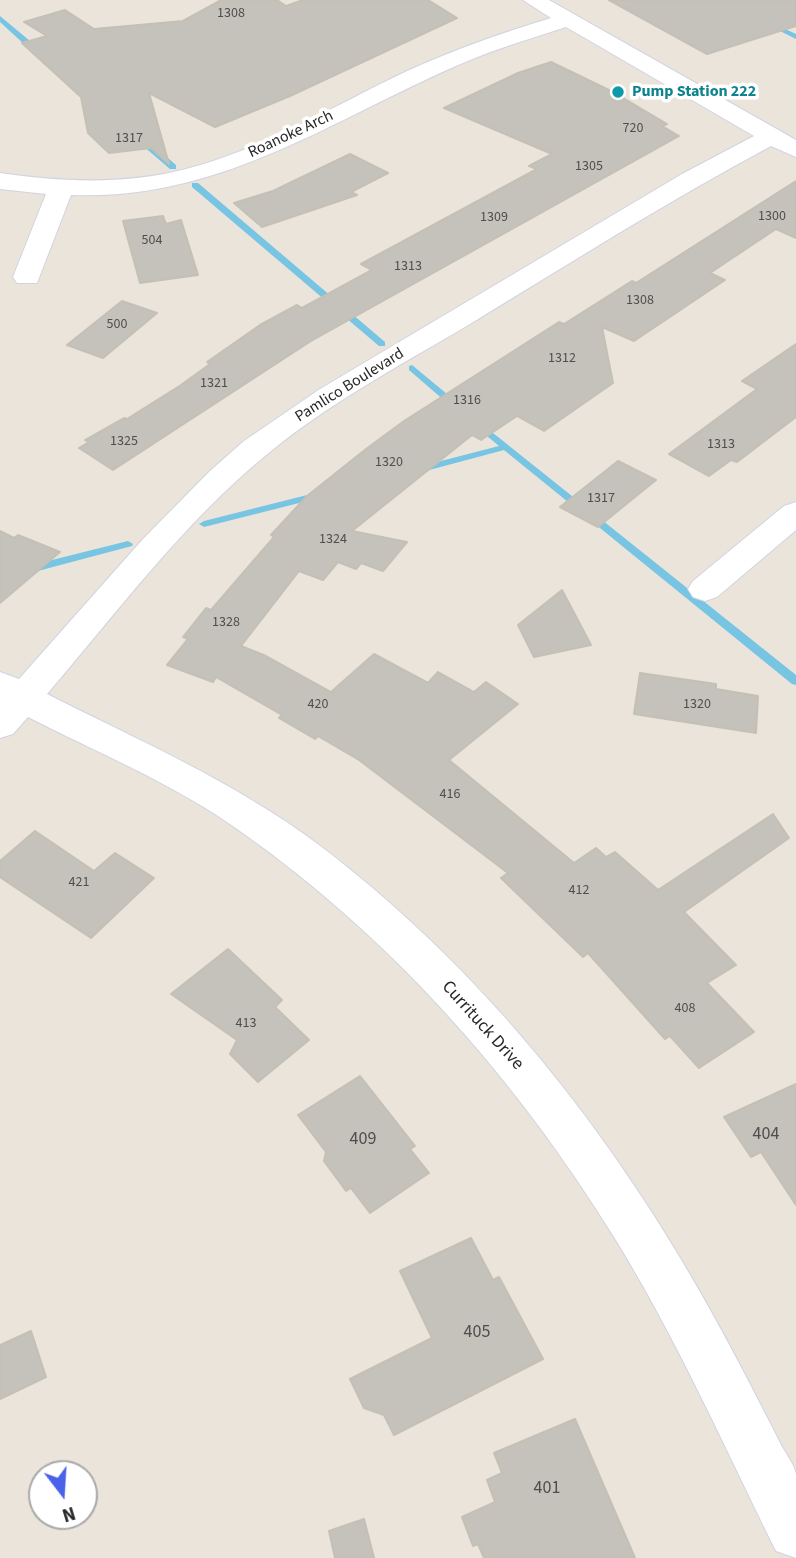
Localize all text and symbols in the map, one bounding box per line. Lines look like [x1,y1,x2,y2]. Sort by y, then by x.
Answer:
house number: 1308 [217,6,245,22]
place label: Pump Station 222 [632,82,756,102]
marker: Pump Station 222 [610,84,626,100]
street label: Roanoke Arch [245,107,337,163]
house number: 720 [623,121,643,137]
house number: 1317 [115,131,143,147]
house number: 1305 [575,159,603,175]
house number: 1300 [758,209,786,225]
house number: 1309 [480,210,508,226]
house number: 504 [142,233,162,249]
house number: 1313 [394,259,422,275]
house number: 1308 [626,293,654,309]
house number: 500 [107,317,127,333]
street label: Pamlico Boulevard [292,345,408,427]
house number: 1312 [548,351,576,367]
house number: 1321 [200,376,228,392]
house number: 1316 [453,393,481,409]
house number: 1325 [110,434,138,450]
house number: 1313 [707,437,735,453]
house number: 1320 [375,455,403,471]
house number: 1317 [587,491,615,507]
house number: 1324 [319,532,347,548]
house number: 1328 [212,615,240,631]
house number: 420 [308,697,328,713]
house number: 1320 [683,697,711,713]
house number: 416 [440,787,460,803]
house number: 421 [69,875,89,891]
house number: 412 [569,883,589,899]
street label: Currituck Drive [436,977,528,1075]
house number: 408 [675,1001,695,1017]
house number: 413 [236,1016,256,1032]
house number: 404 [753,1124,779,1146]
house number: 409 [350,1129,376,1151]
house number: 405 [464,1322,490,1344]
north arrow [28,1460,98,1530]
house number: 401 [534,1478,560,1500]
text: N [59,1499,79,1528]

